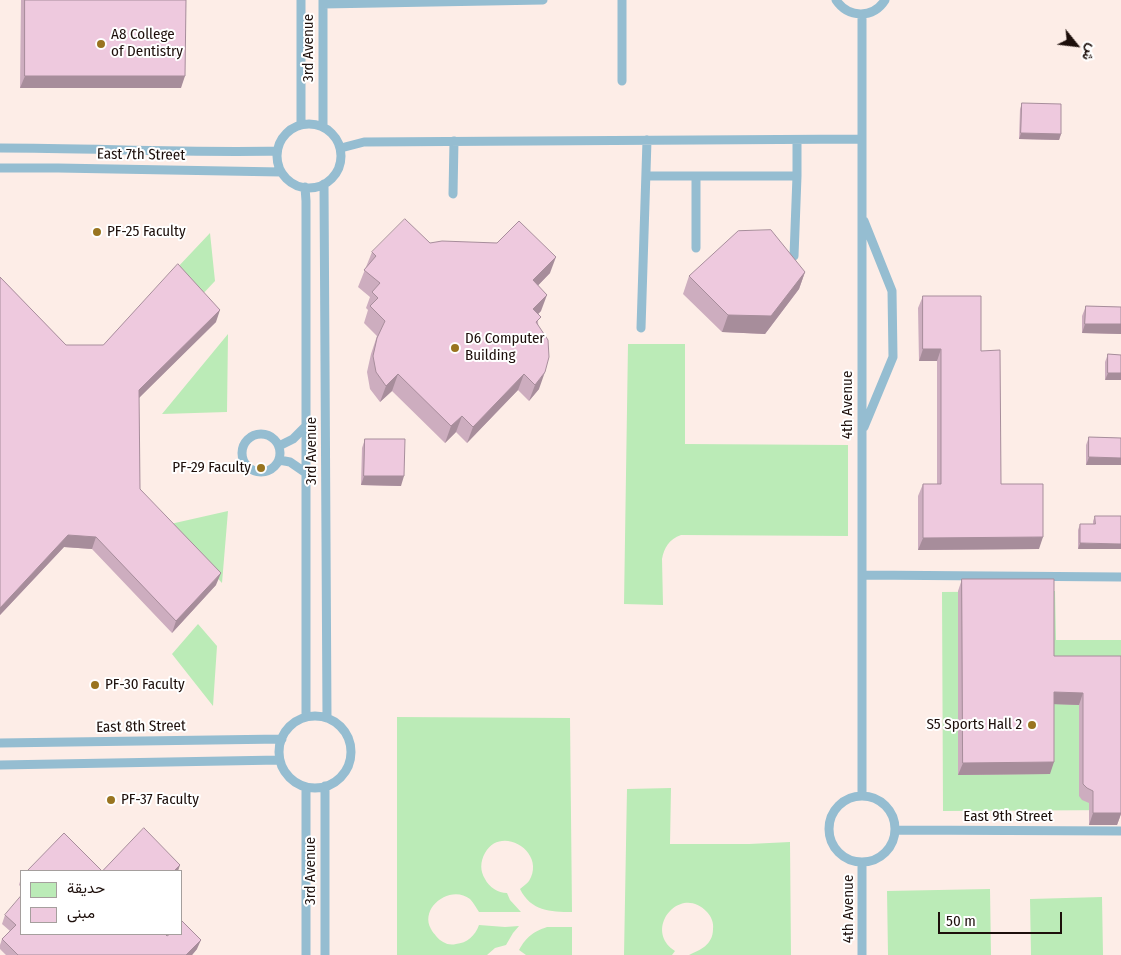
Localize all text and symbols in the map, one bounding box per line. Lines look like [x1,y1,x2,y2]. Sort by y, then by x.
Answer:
street label: 3rd Avenue [300,14,318,82]
north arrow [1051,20,1101,70]
place label: A8 College of Dentistry [111,26,183,61]
marker: A8 College of Dentistry [95,38,107,50]
text: ش [1078,41,1101,64]
street label: East 7th Street [97,145,185,165]
place label: PF-25 Faculty [107,223,186,241]
marker: PF-25 Faculty [91,226,103,238]
place label: D6 Computer Building [465,330,545,365]
marker: D6 Computer Building [449,342,461,354]
street label: 4th Avenue [839,371,857,439]
street label: 3rd Avenue [303,417,321,485]
place label: PF-29 Faculty [172,459,251,477]
marker: PF-29 Faculty [255,462,267,474]
place label: PF-30 Faculty [105,676,185,694]
marker: PF-30 Faculty [89,679,101,691]
place label: S5 Sports Hall 2 [926,716,1022,734]
street label: East 8th Street [96,717,186,737]
marker: S5 Sports Hall 2 [1026,719,1038,731]
place label: PF-37 Faculty [121,791,199,809]
marker: PF-37 Faculty [105,794,117,806]
street label: East 9th Street [963,808,1053,826]
street label: 3rd Avenue [302,837,320,905]
legend [20,870,182,935]
street label: 4th Avenue [840,875,858,943]
text: حديقة [67,879,105,897]
scale bar [941,902,1065,934]
text: مبنى [67,904,95,922]
text: 50 m [946,912,976,930]

